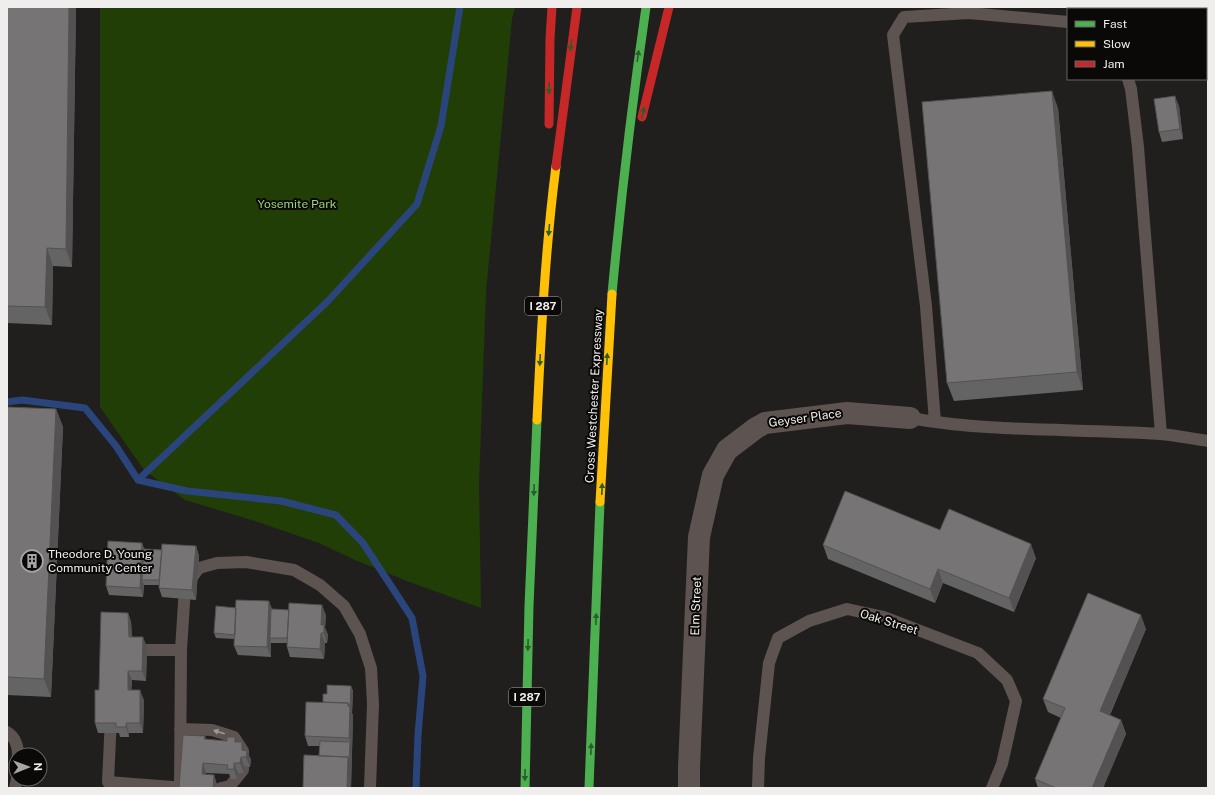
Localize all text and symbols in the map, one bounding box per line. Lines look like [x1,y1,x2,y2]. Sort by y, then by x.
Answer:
legend [1067,8,1207,80]
text: Fast [1103,17,1128,31]
text: Slow [1103,37,1131,51]
one-way arrow [568,39,574,52]
one-way arrow [635,50,641,62]
text: Jam [1103,57,1125,71]
one-way arrow [546,82,552,95]
one-way arrow [640,107,646,119]
park label: Yosemite Park [257,197,337,211]
one-way arrow [545,224,552,236]
road number: I 287 [525,297,561,315]
street label: Cross Westchester Expressway [582,308,606,483]
one-way arrow [604,353,611,365]
one-way arrow [537,354,543,367]
street label: Geyser Place [768,406,843,430]
one-way arrow [598,483,605,495]
one-way arrow [531,484,537,497]
place label: Theodore D. Young Community Center [48,547,153,575]
building icon: Theodore D. Young Community Center [19,548,45,574]
street label: Elm Street [688,576,704,636]
street label: Oak Street [858,607,920,638]
one-way arrow [593,613,600,625]
one-way arrow [525,639,532,651]
road number: I 287 [509,688,545,706]
one-way arrow [213,729,225,735]
one-way arrow [588,742,594,755]
north arrow [8,747,48,787]
text: N [32,762,44,771]
one-way arrow [522,769,529,781]

